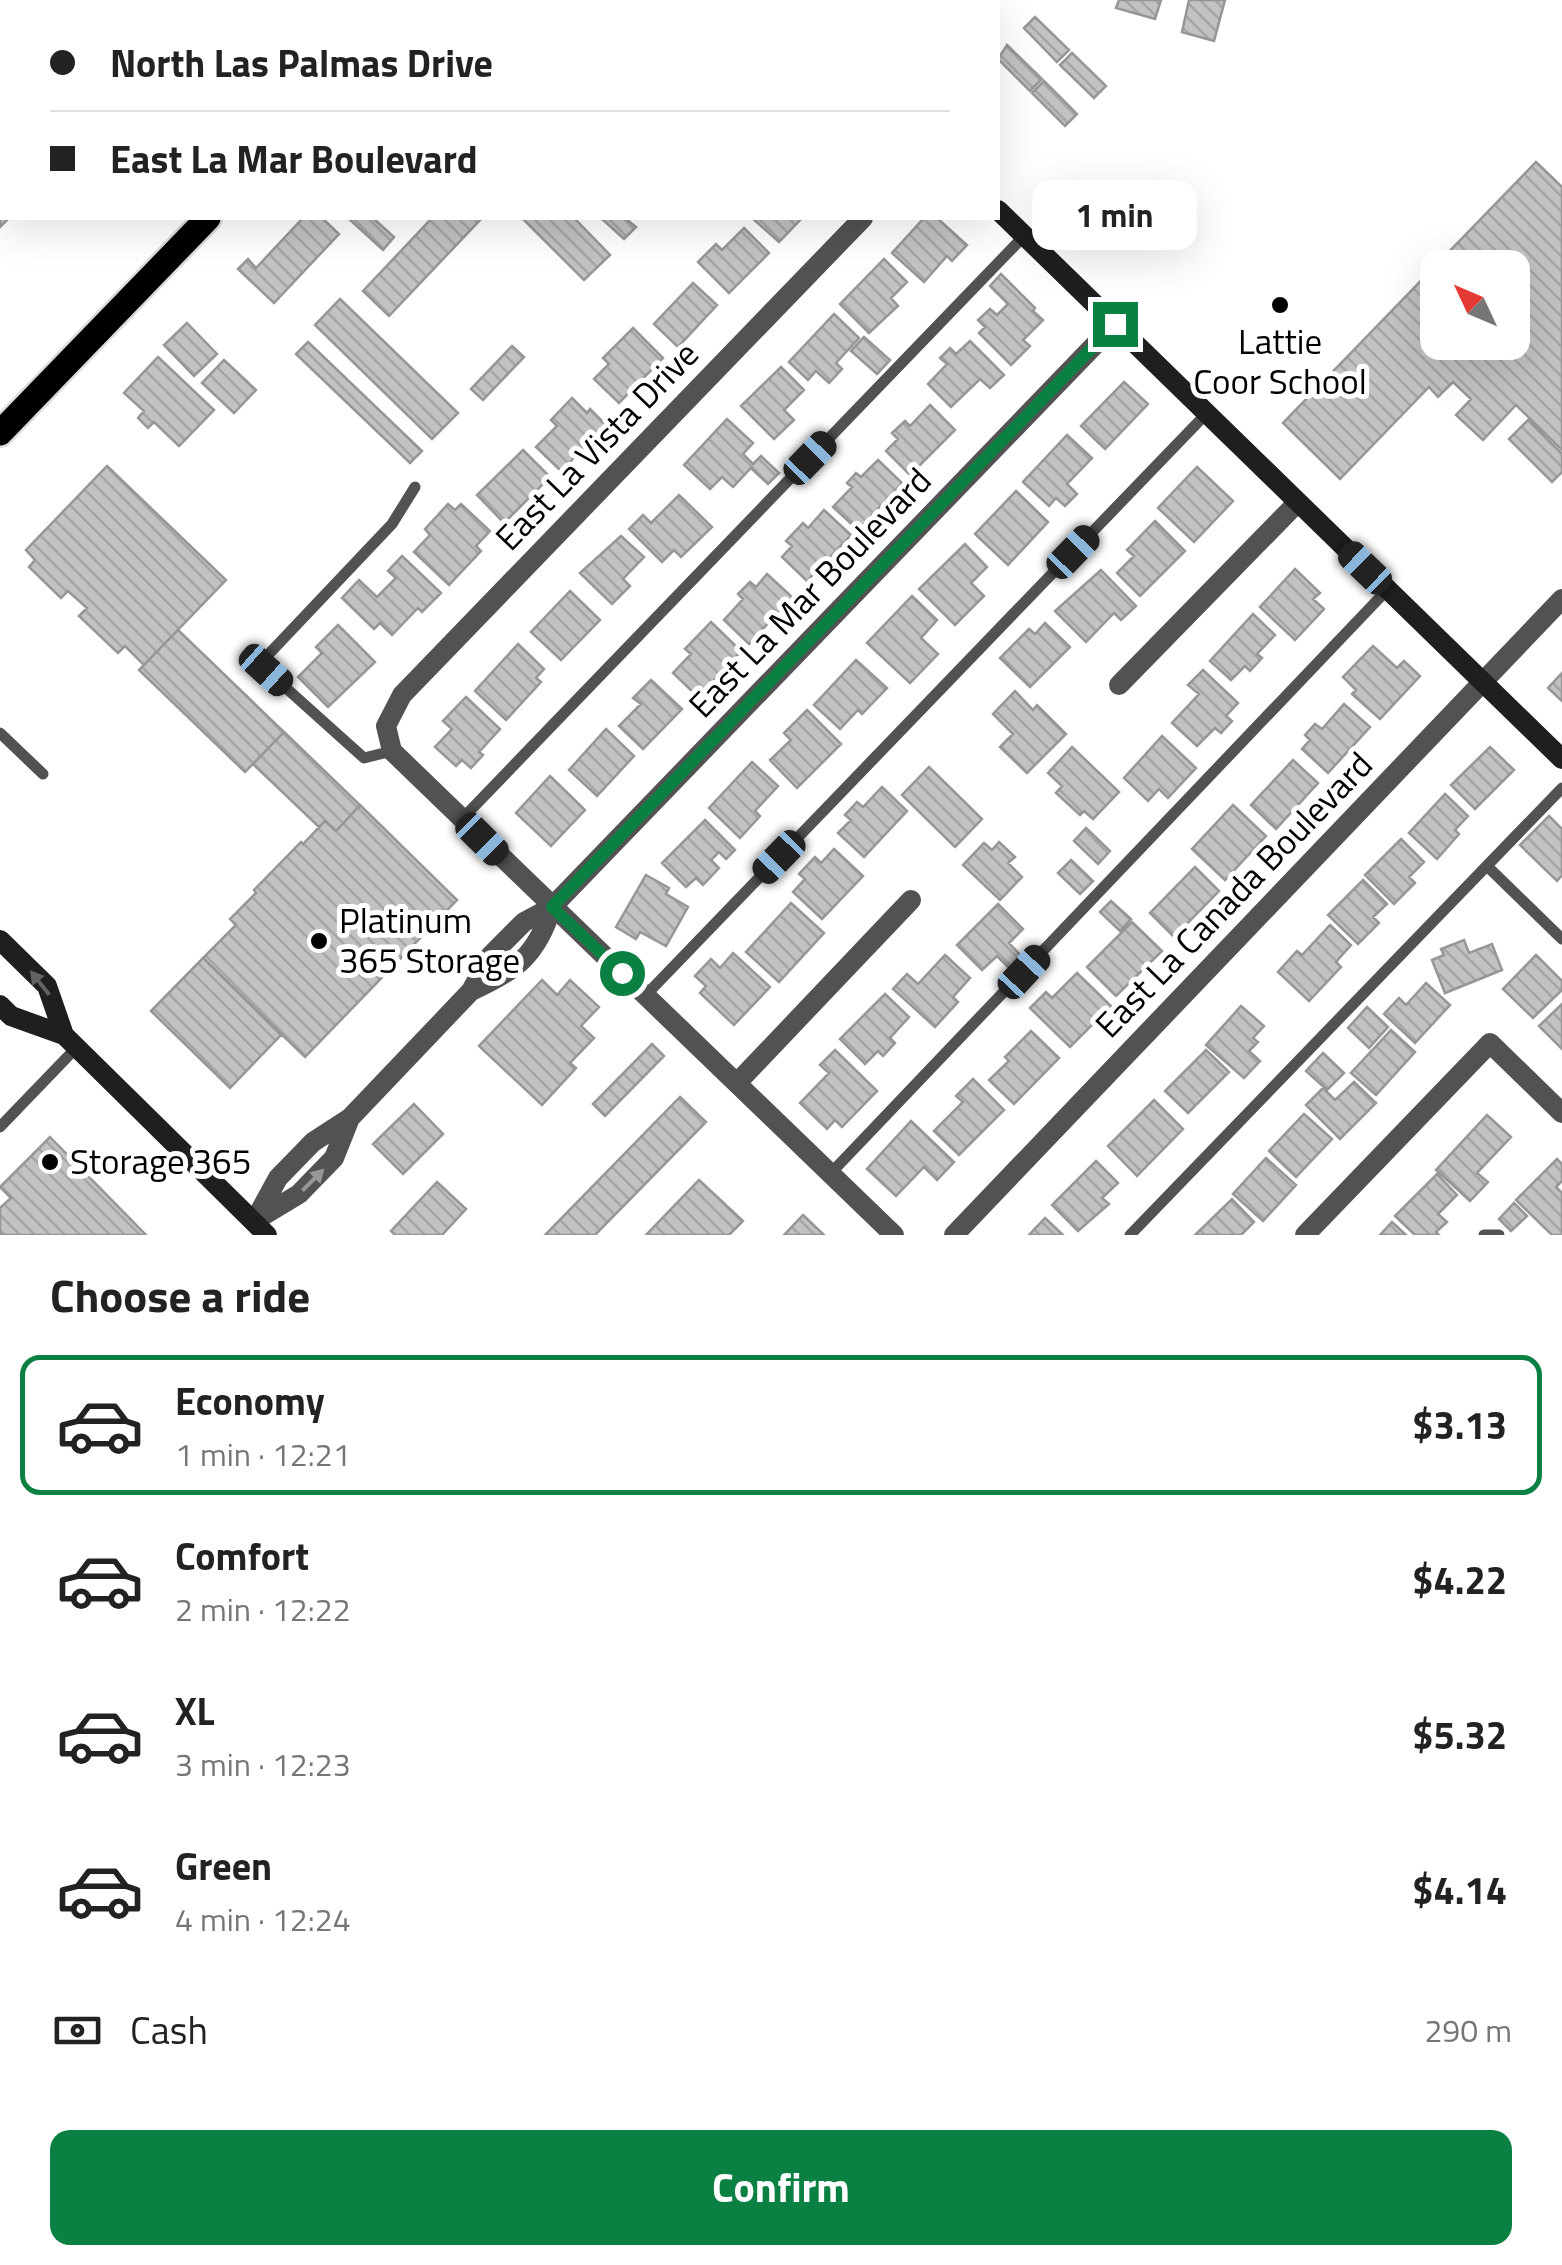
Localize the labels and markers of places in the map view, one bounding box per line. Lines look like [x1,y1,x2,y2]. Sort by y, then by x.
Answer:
marker: Lattie Coor School [1269,294,1291,316]
place label: Lattie Coor School [1193,314,1367,408]
place label: Platinum 365 Storage [339,893,520,987]
marker: Platinum 365 Storage [308,930,330,952]
place label: Storage 365 [70,1134,251,1188]
marker: Storage 365 [39,1151,61,1173]

